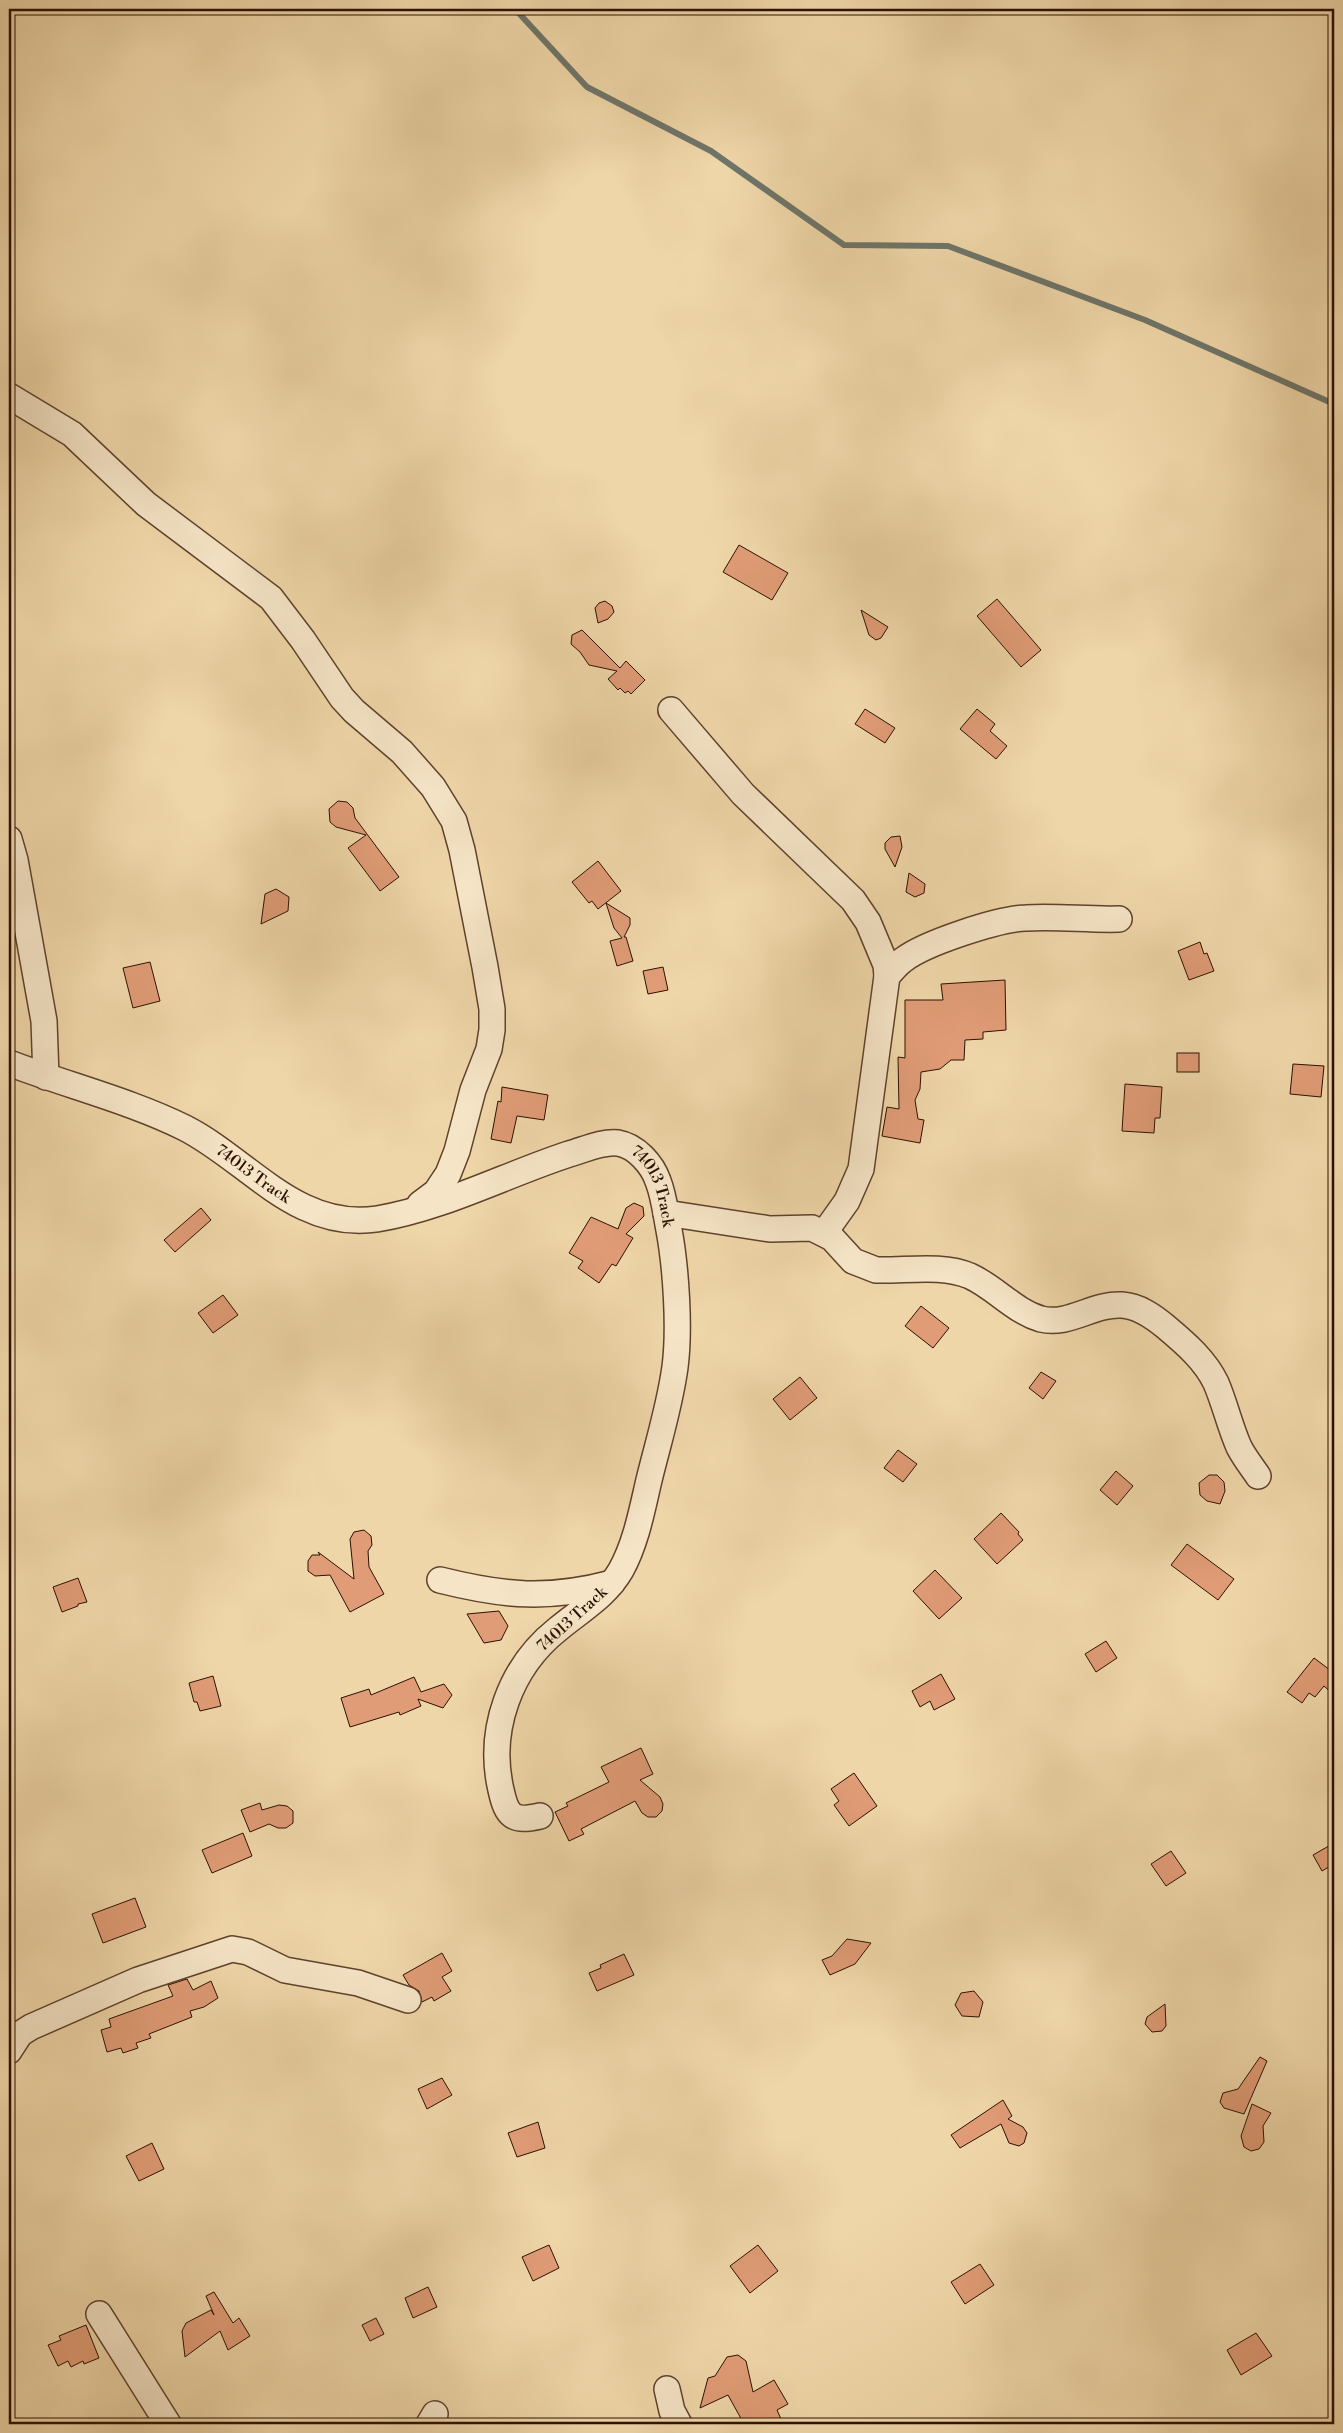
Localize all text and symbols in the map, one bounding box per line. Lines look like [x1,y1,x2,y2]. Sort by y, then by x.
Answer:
street label: 74013 Track [212,1140,296,1209]
street label: 74013 Track [627,1141,678,1230]
street label: 74013 Track [533,1581,613,1656]

